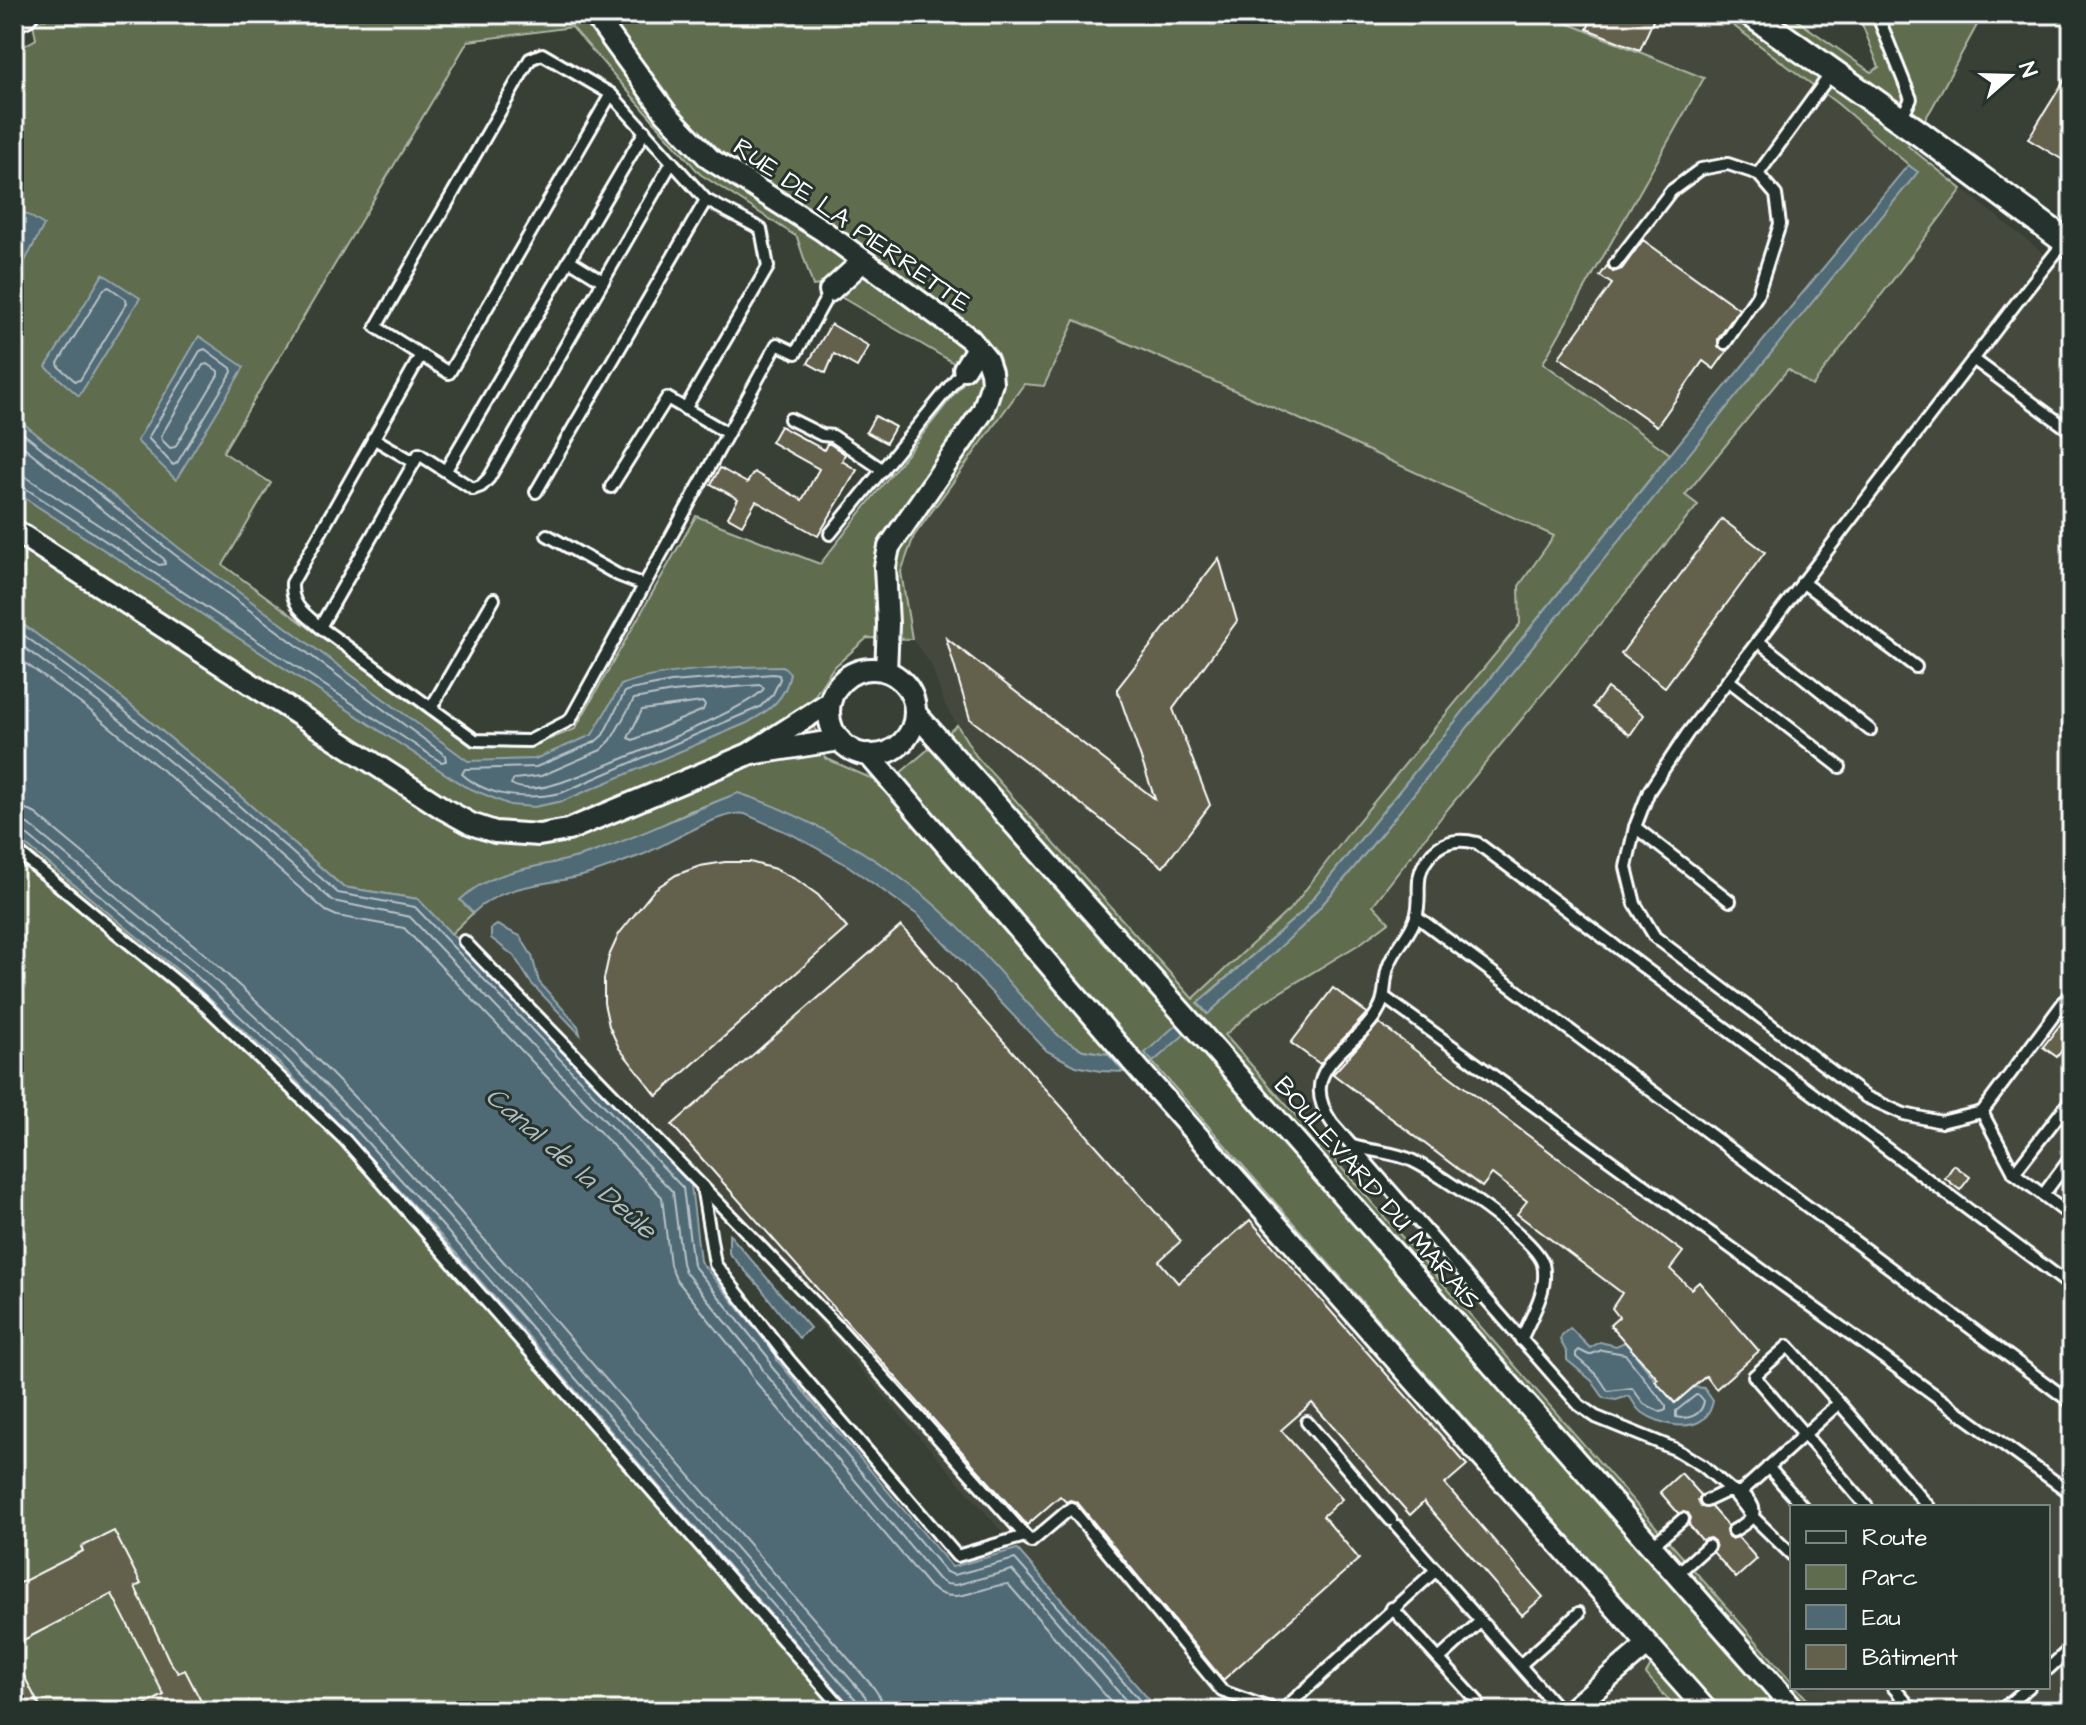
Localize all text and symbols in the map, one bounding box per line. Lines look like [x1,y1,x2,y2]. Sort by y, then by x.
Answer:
north arrow [1970,36,2050,116]
text: N [2010,58,2044,82]
street label: RUE DE LA PIERRETTE [726,129,978,321]
street label: BOULEVARD DU MARAIS [1265,1069,1489,1317]
water label: Canal de la Deûle [477,1078,667,1250]
legend [1790,1505,2050,1689]
text: Route [1862,1521,1928,1555]
text: Parc [1862,1561,1918,1595]
text: Eau [1862,1601,1901,1635]
text: Bâtiment [1862,1641,1958,1675]

